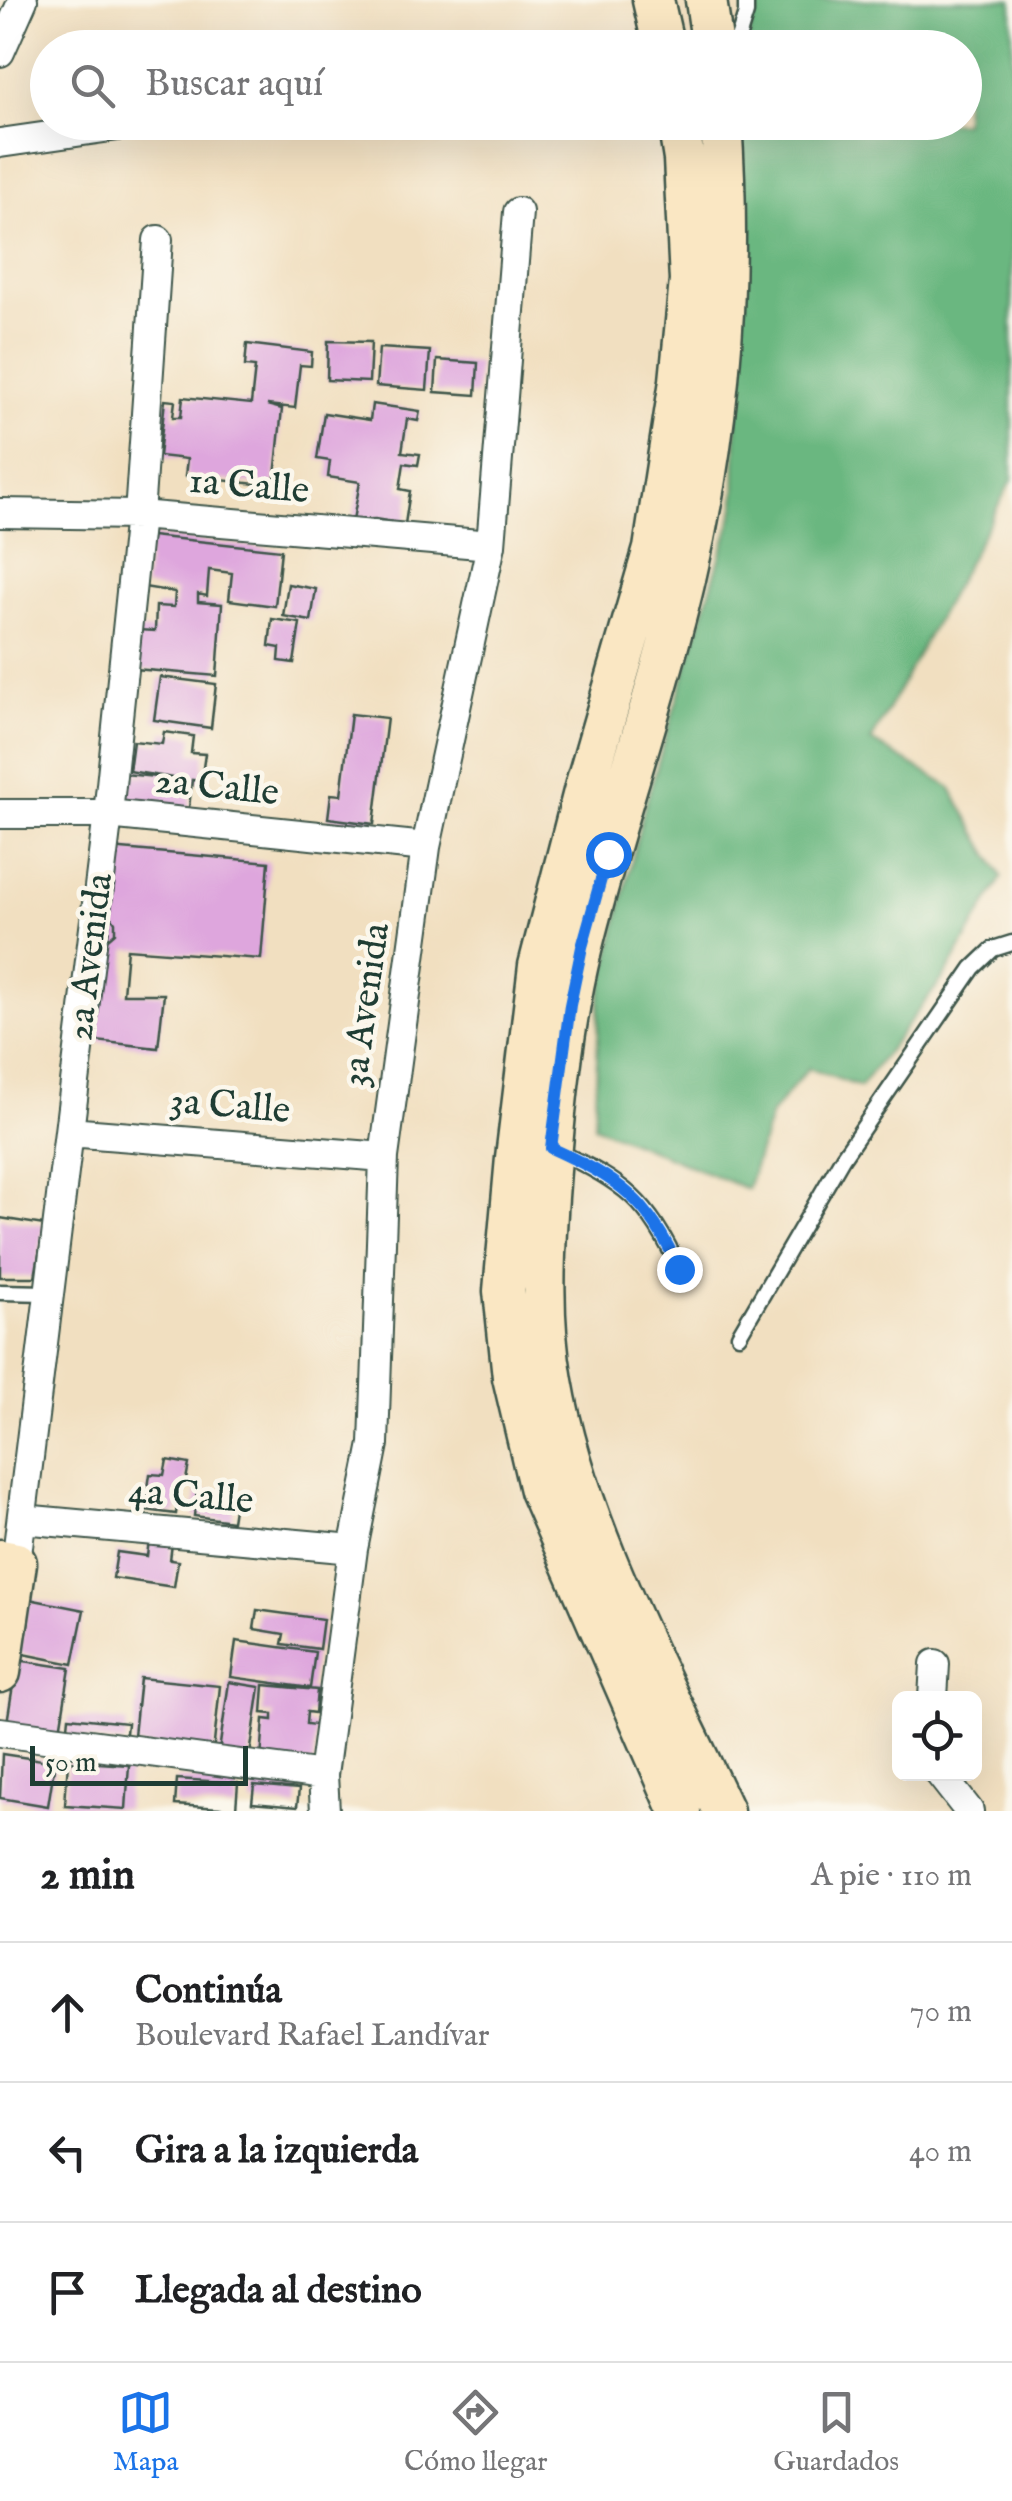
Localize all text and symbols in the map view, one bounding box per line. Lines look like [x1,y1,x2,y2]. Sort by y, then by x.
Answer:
search box [30,30,982,140]
icon: search [65,58,120,113]
text: Buscar aquí [145,61,323,109]
street label: 1a Calle [187,458,311,516]
street label: 2a Calle [153,758,281,818]
route start [586,832,632,878]
street label: 2a Avenida [57,870,125,1044]
street label: 3a Avenida [332,919,402,1090]
street label: 3a Calle [168,1078,292,1136]
route end [657,1247,703,1293]
street label: 4a Calle [127,1468,255,1526]
map controls [892,1691,982,1781]
button: locate [892,1691,982,1781]
scale bar [30,1741,248,1786]
text: 50 m [45,1746,97,1781]
text: 2 min [40,1850,135,1903]
text: A pie · 110 m [811,1856,972,1897]
text: Continúa [135,1968,282,2016]
icon: ahead [40,1985,95,2040]
text: 70 m [910,1992,972,2033]
text: Boulevard Rafael Landívar [135,2016,490,2057]
icon: left [40,2125,95,2180]
text: Gira a la izquierda [135,2128,418,2176]
text: 40 m [909,2132,972,2173]
icon: arrive [40,2265,95,2320]
text: Llegada al destino [135,2268,422,2316]
tab: Mapa [113,2385,179,2480]
tab: Cómo llegar [404,2385,548,2480]
tab: Guardados [773,2385,899,2480]

